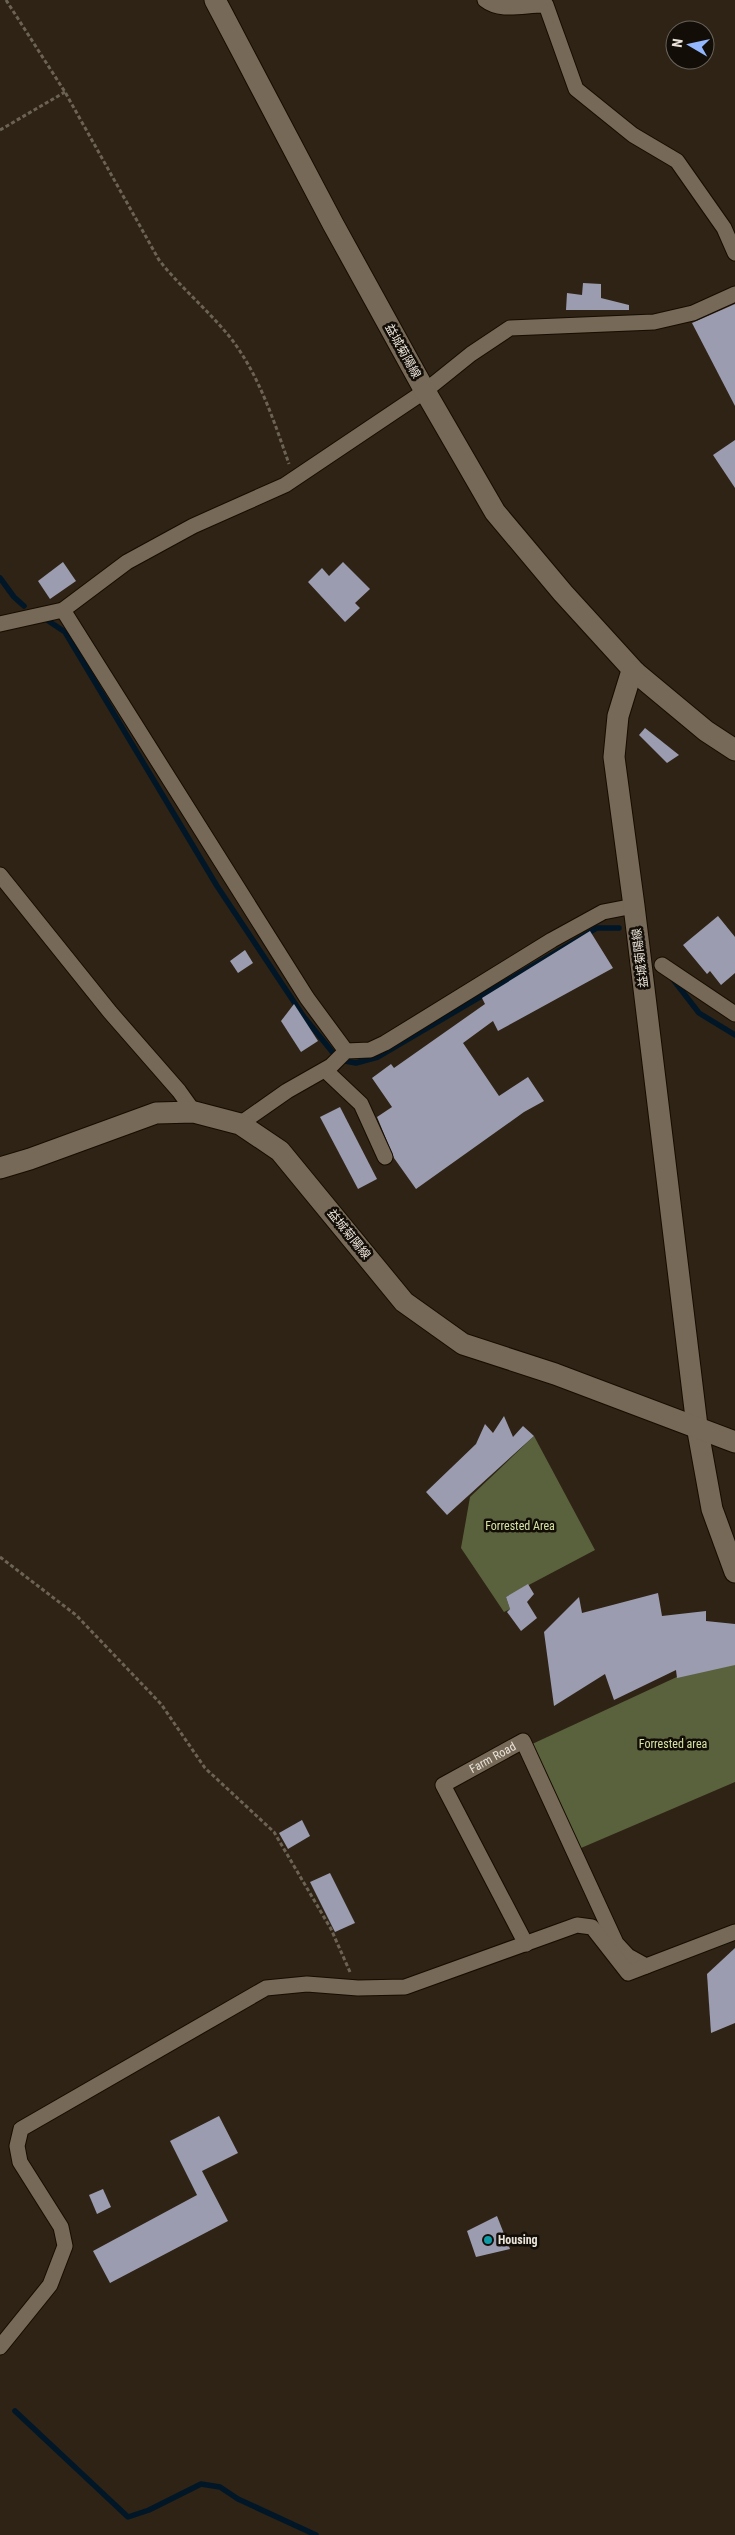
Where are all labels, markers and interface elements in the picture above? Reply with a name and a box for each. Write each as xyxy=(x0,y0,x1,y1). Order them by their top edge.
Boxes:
north arrow xyxy=(665,20,715,70)
text: N xyxy=(669,37,686,48)
street label: 益城菊陽線 xyxy=(382,321,424,381)
street label: 益城菊陽線 xyxy=(629,927,651,989)
street label: 益城菊陽線 xyxy=(325,1206,373,1262)
park label: Forrested Area xyxy=(485,1519,555,1533)
park label: Forrested area xyxy=(639,1737,708,1751)
street label: Farm Road xyxy=(467,1739,518,1776)
place label: Housing xyxy=(498,2233,538,2247)
marker: Housing xyxy=(482,2234,494,2246)

